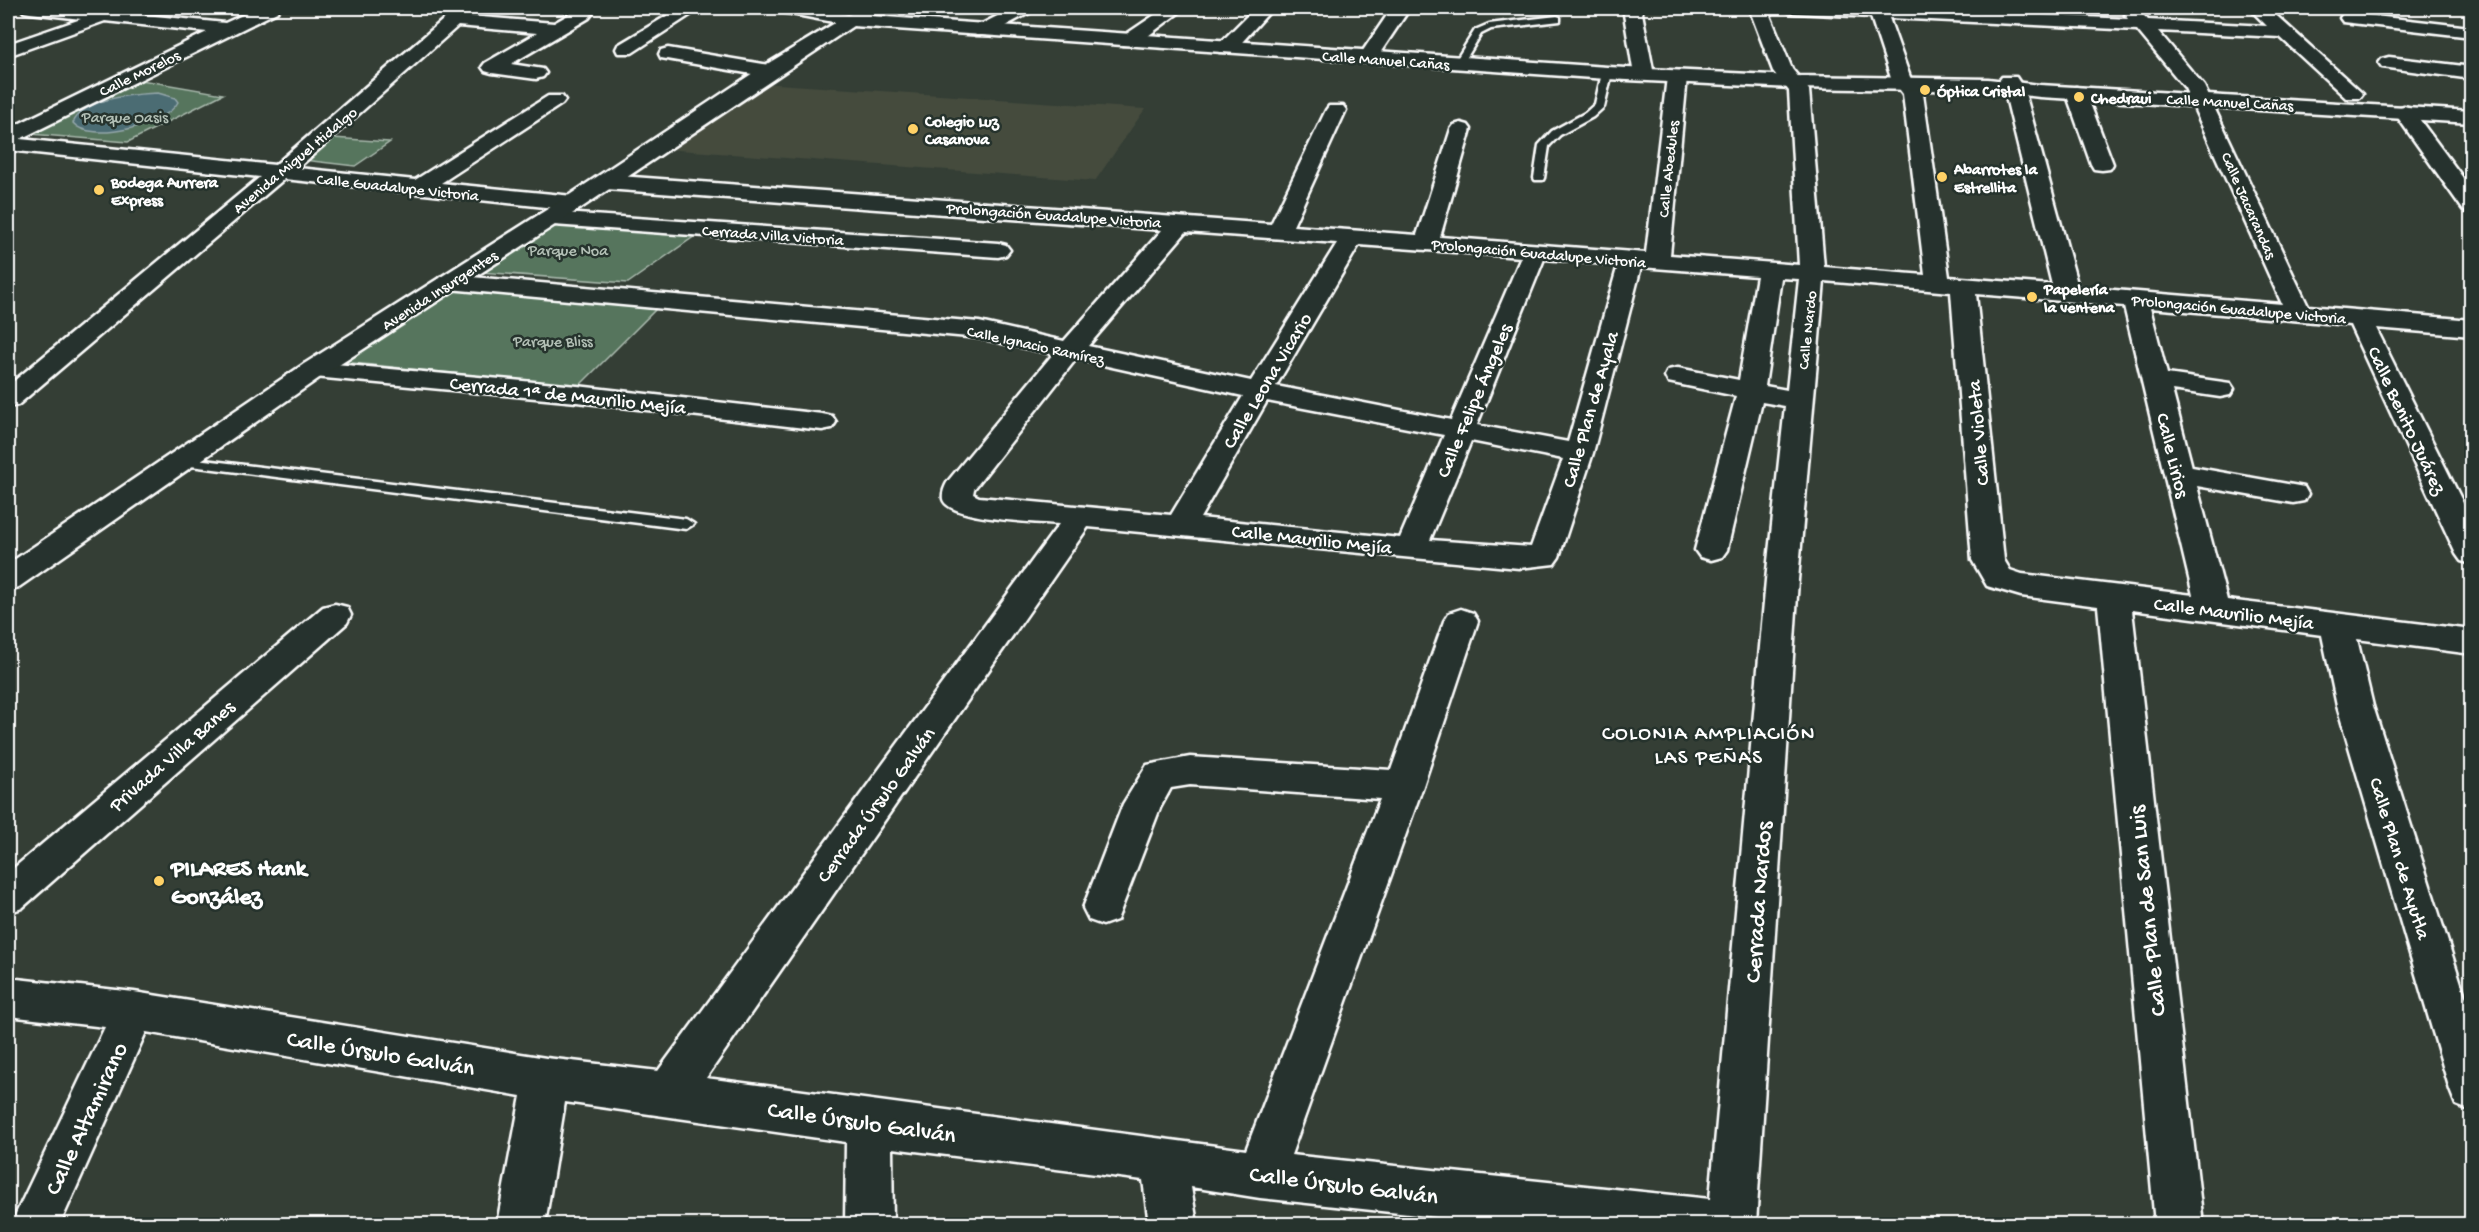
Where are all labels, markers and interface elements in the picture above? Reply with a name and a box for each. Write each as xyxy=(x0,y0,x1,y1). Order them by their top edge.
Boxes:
street label: Calle Morelos xyxy=(97,47,185,103)
street label: Calle Manuel Cañas xyxy=(1322,49,1451,76)
marker: Óptica Cristal xyxy=(1918,83,1932,97)
place label: Óptica Cristal xyxy=(1937,84,2026,103)
marker: Chedraui xyxy=(2072,90,2086,104)
place label: Chedraui xyxy=(2090,91,2152,110)
street label: Calle Manuel Cañas xyxy=(2166,92,2295,117)
street label: Avenida Miguel Hidalgo xyxy=(230,104,362,219)
park label: Parque Oasis xyxy=(81,110,169,129)
place label: Colegio Luz Casanova xyxy=(924,114,1000,151)
street label: Calle Abedules xyxy=(1656,119,1685,219)
marker: Colegio Luz Casanova xyxy=(906,122,920,136)
street label: Calle Jacarandas xyxy=(2215,150,2279,264)
place label: Abarrotes la Estrellita xyxy=(1953,162,2038,199)
marker: Abarrotes la Estrellita xyxy=(1935,170,1949,184)
street label: Calle Guadalupe Victoria xyxy=(316,172,481,208)
place label: Bodega Aurrera Express xyxy=(110,175,219,212)
marker: Bodega Aurrera Express xyxy=(92,183,106,197)
street label: Prolongación Guadalupe Victoria xyxy=(945,200,1163,235)
street label: Cerrada Villa Victoria xyxy=(701,223,845,252)
street label: Prolongación Guadalupe Victoria xyxy=(1430,237,1648,274)
park label: Parque Noa xyxy=(527,243,609,262)
street label: Avenida Insurgentes xyxy=(380,247,503,336)
place label: Papelería la ventena xyxy=(2043,282,2116,319)
street label: Calle Nardo xyxy=(1796,290,1823,371)
marker: Papelería la ventena xyxy=(2025,290,2039,304)
street label: Prolongación Guadalupe Victoria xyxy=(2130,293,2348,330)
street label: Calle Leona Vicario xyxy=(1219,310,1319,454)
street label: Calle Felipe Ángeles xyxy=(1432,320,1519,482)
street label: Calle Ignacio Ramírez xyxy=(965,324,1107,371)
street label: Calle Plan de Ayala xyxy=(1559,328,1626,491)
park label: Parque Bliss xyxy=(512,334,594,353)
street label: Calle Benito Juárez xyxy=(2360,344,2450,500)
street label: Cerrada 1ª de Maurilio Mejía xyxy=(449,374,688,421)
street label: Calle Violeta xyxy=(1964,378,1997,486)
street label: Calle Lirios xyxy=(2149,411,2192,501)
street label: Calle Maurilio Mejía xyxy=(1230,522,1394,561)
street label: Calle Maurilio Mejía xyxy=(2152,594,2316,637)
street label: Privada Villa Banes xyxy=(105,697,241,819)
street label: Cerrada Úrsulo Galván xyxy=(813,723,942,888)
district label: COLONIA AMPLIACIÓN LAS PEÑAS xyxy=(1602,723,1816,772)
street label: Calle Plan de Ayutla xyxy=(2362,775,2433,944)
street label: Calle Plan de San Luis xyxy=(2124,803,2175,1017)
street label: Cerrada Nardos xyxy=(1740,819,1781,984)
place label: PILARES Hank González xyxy=(169,856,310,913)
marker: PILARES Hank González xyxy=(152,874,166,888)
street label: Calle Úrsulo Galván xyxy=(284,1026,477,1085)
street label: Calle Altamirano xyxy=(40,1038,136,1201)
street label: Calle Úrsulo Galván xyxy=(765,1097,958,1152)
street label: Calle Úrsulo Galván xyxy=(1248,1162,1440,1214)

